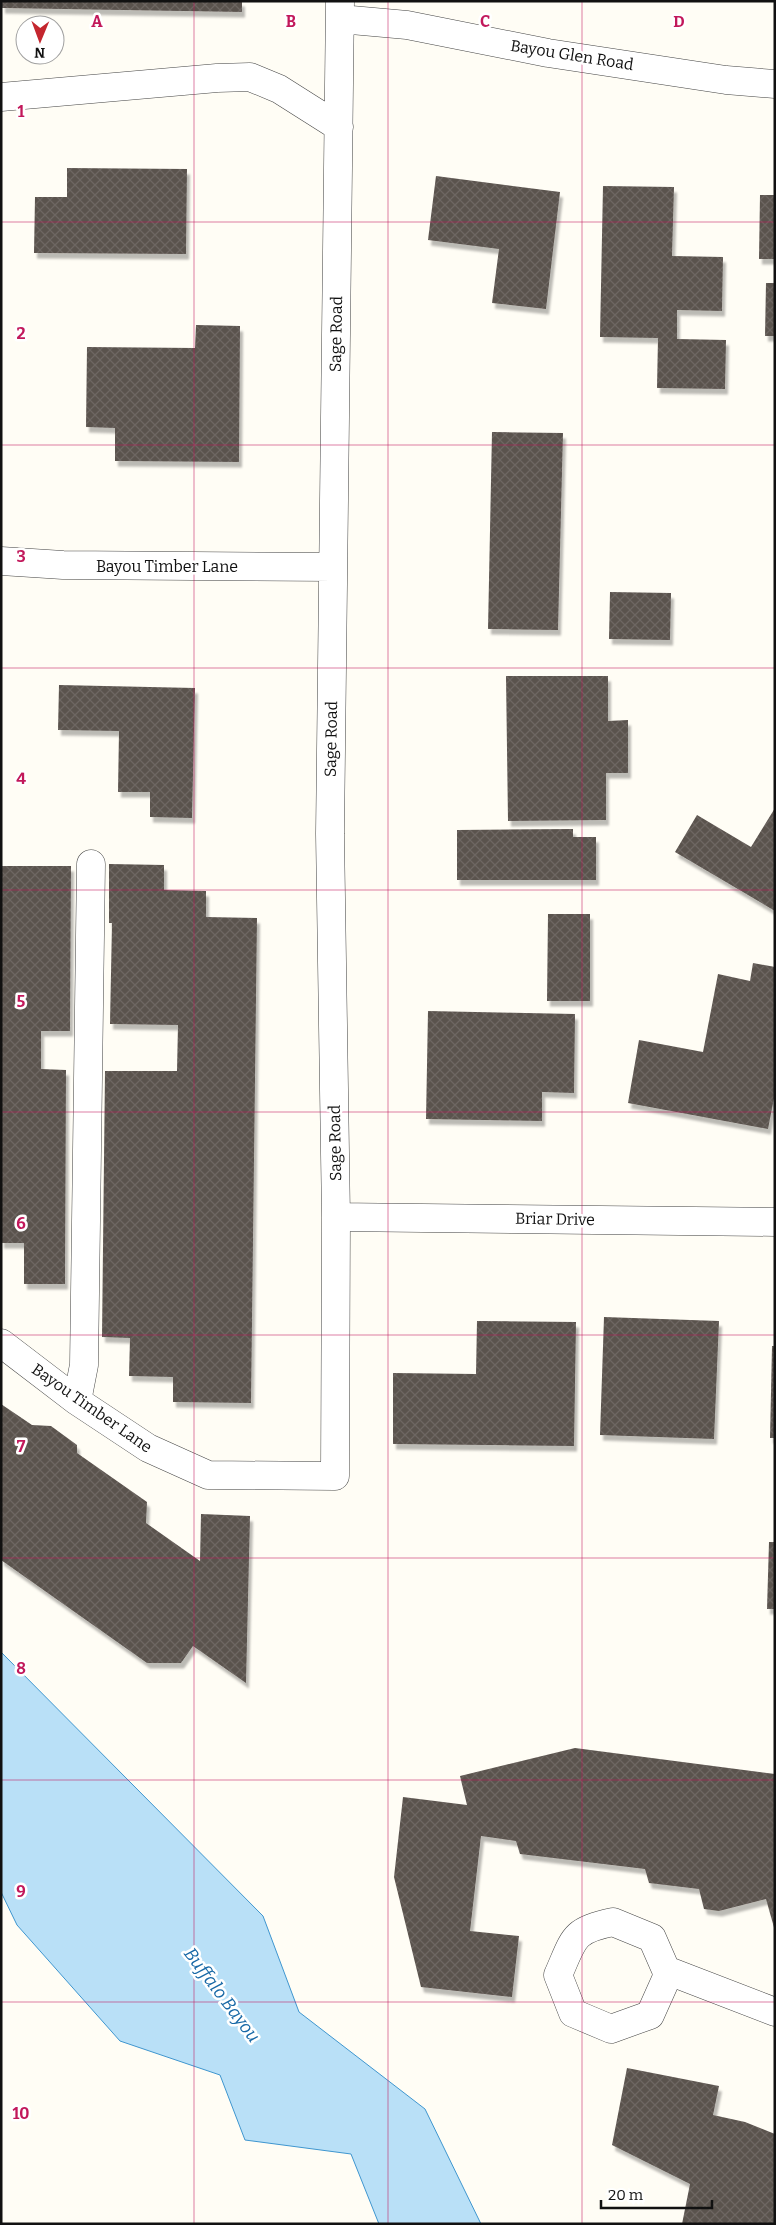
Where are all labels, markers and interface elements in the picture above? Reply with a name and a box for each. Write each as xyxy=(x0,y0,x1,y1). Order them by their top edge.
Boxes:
text: A xyxy=(91,12,103,31)
text: B xyxy=(286,12,296,31)
text: C xyxy=(480,12,490,31)
text: D xyxy=(673,12,685,31)
north arrow xyxy=(15,15,65,65)
street label: Bayou Glen Road xyxy=(509,36,636,74)
text: N xyxy=(34,44,45,61)
text: 1 xyxy=(18,102,25,121)
street label: Sage Road xyxy=(326,295,346,372)
text: 2 xyxy=(16,324,26,343)
text: 3 xyxy=(16,547,26,566)
street label: Bayou Timber Lane xyxy=(96,557,238,576)
street label: Sage Road xyxy=(321,700,341,777)
text: 4 xyxy=(16,769,26,788)
text: 5 xyxy=(17,992,26,1011)
street label: Sage Road xyxy=(325,1104,345,1181)
street label: Briar Drive xyxy=(515,1209,595,1229)
text: 6 xyxy=(16,1214,26,1233)
street label: Bayou Timber Lane xyxy=(28,1359,156,1457)
text: 7 xyxy=(17,1437,26,1456)
text: 8 xyxy=(16,1659,26,1678)
text: 9 xyxy=(16,1882,26,1901)
water label: Buffalo Bayou xyxy=(179,1943,265,2047)
text: 10 xyxy=(12,2104,30,2123)
scale bar xyxy=(601,2178,712,2210)
text: 20 m xyxy=(608,2186,644,2204)

